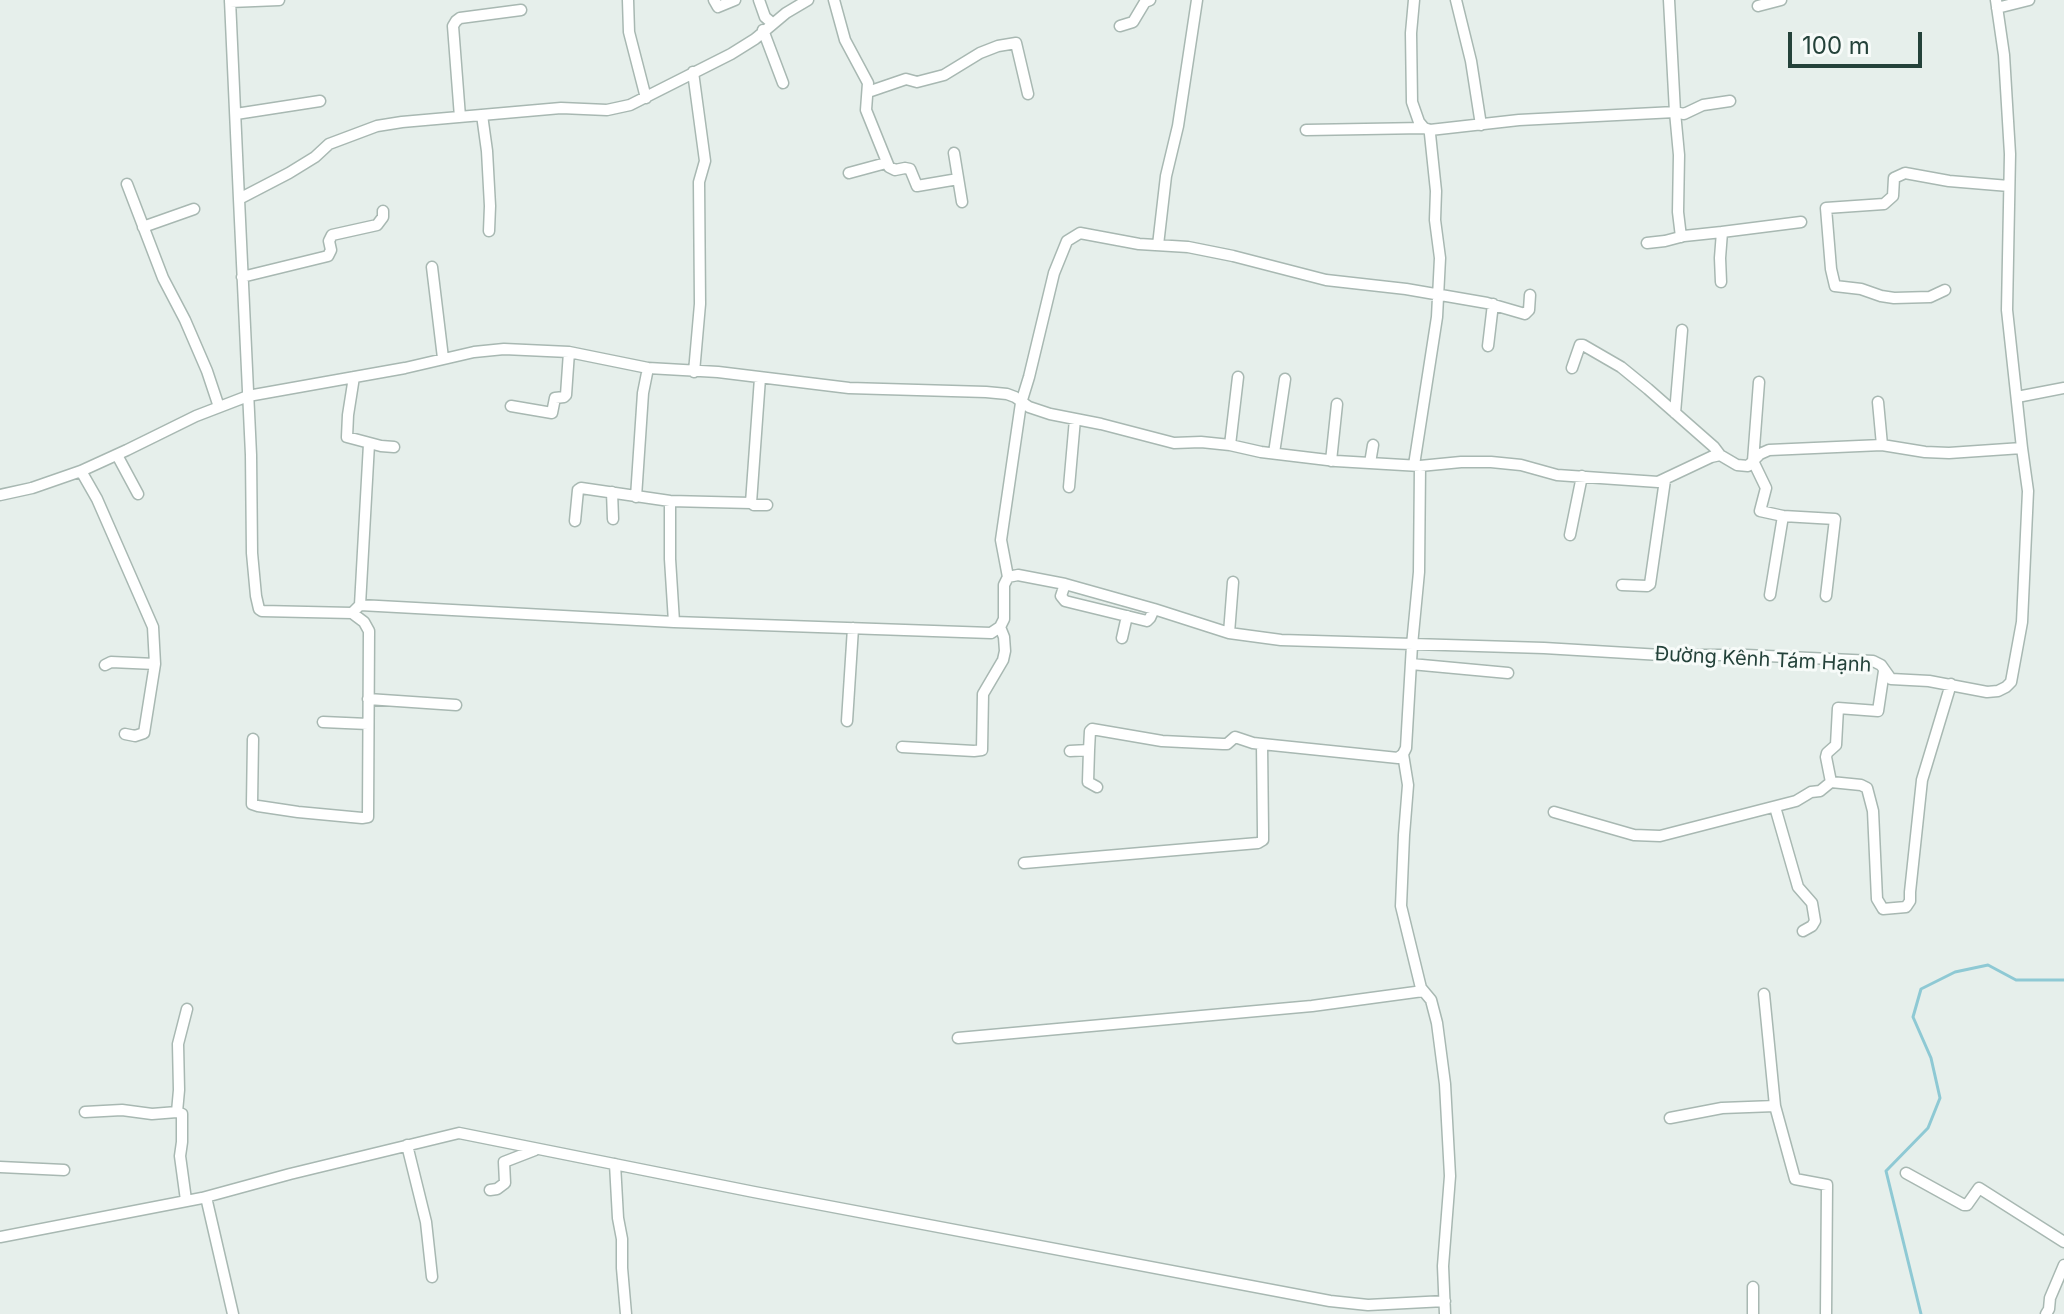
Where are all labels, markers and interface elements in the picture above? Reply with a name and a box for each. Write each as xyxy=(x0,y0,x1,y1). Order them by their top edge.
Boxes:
scale bar xyxy=(1792,16,1926,66)
text: 100 m xyxy=(1802,31,1870,60)
street label: Đường Kênh Tám Hạnh xyxy=(1654,642,1872,678)

